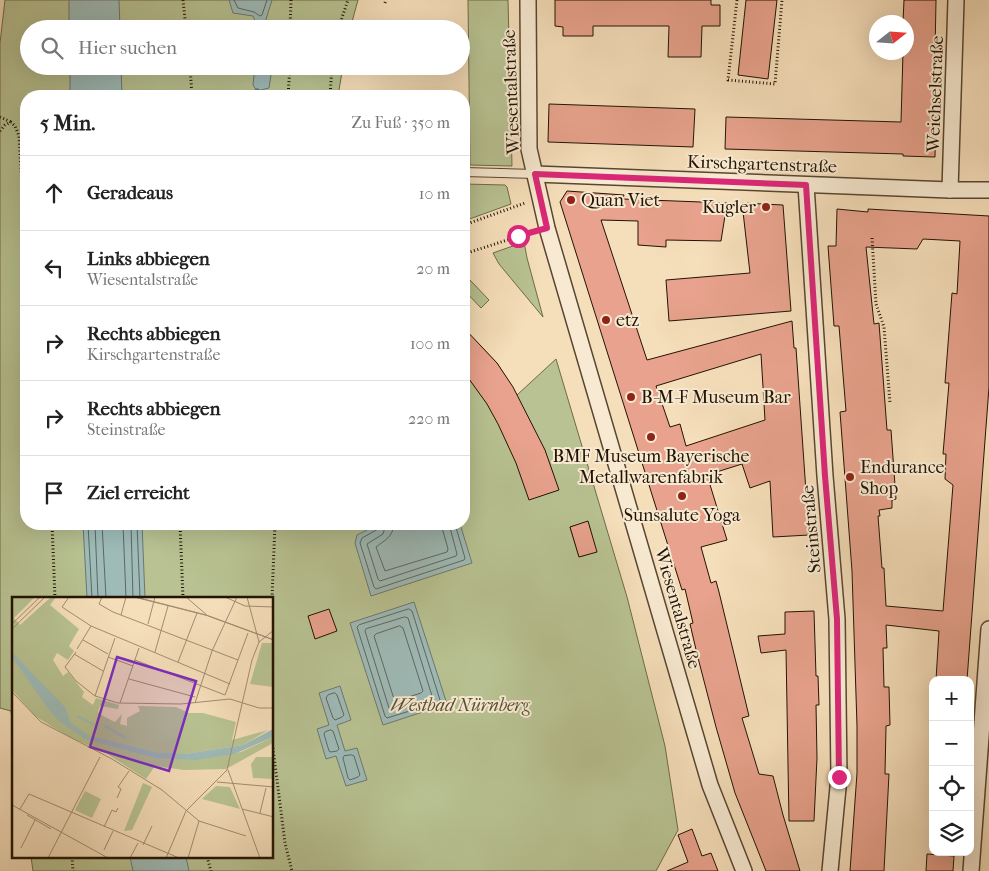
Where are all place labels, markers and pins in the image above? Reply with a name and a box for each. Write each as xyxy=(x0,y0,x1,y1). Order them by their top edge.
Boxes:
place label: Quan Viet xyxy=(581,190,660,211)
marker: Quan Viet xyxy=(565,194,577,206)
place label: Kugler xyxy=(702,197,756,218)
marker: Kugler xyxy=(760,201,772,213)
place label: etz xyxy=(616,310,639,331)
marker: etz xyxy=(600,314,612,326)
place label: B-M-F Museum Bar xyxy=(641,387,791,408)
marker: B-M-F Museum Bar xyxy=(625,391,637,403)
marker: BMF Museum Bayerische Metallwarenfabrik xyxy=(645,431,657,443)
place label: BMF Museum Bayerische Metallwarenfabrik xyxy=(553,446,750,488)
place label: Endurance Shop xyxy=(860,457,945,499)
marker: Endurance Shop xyxy=(844,471,856,483)
marker: Sunsalute Yoga xyxy=(676,490,688,502)
place label: Sunsalute Yoga xyxy=(624,505,741,526)

